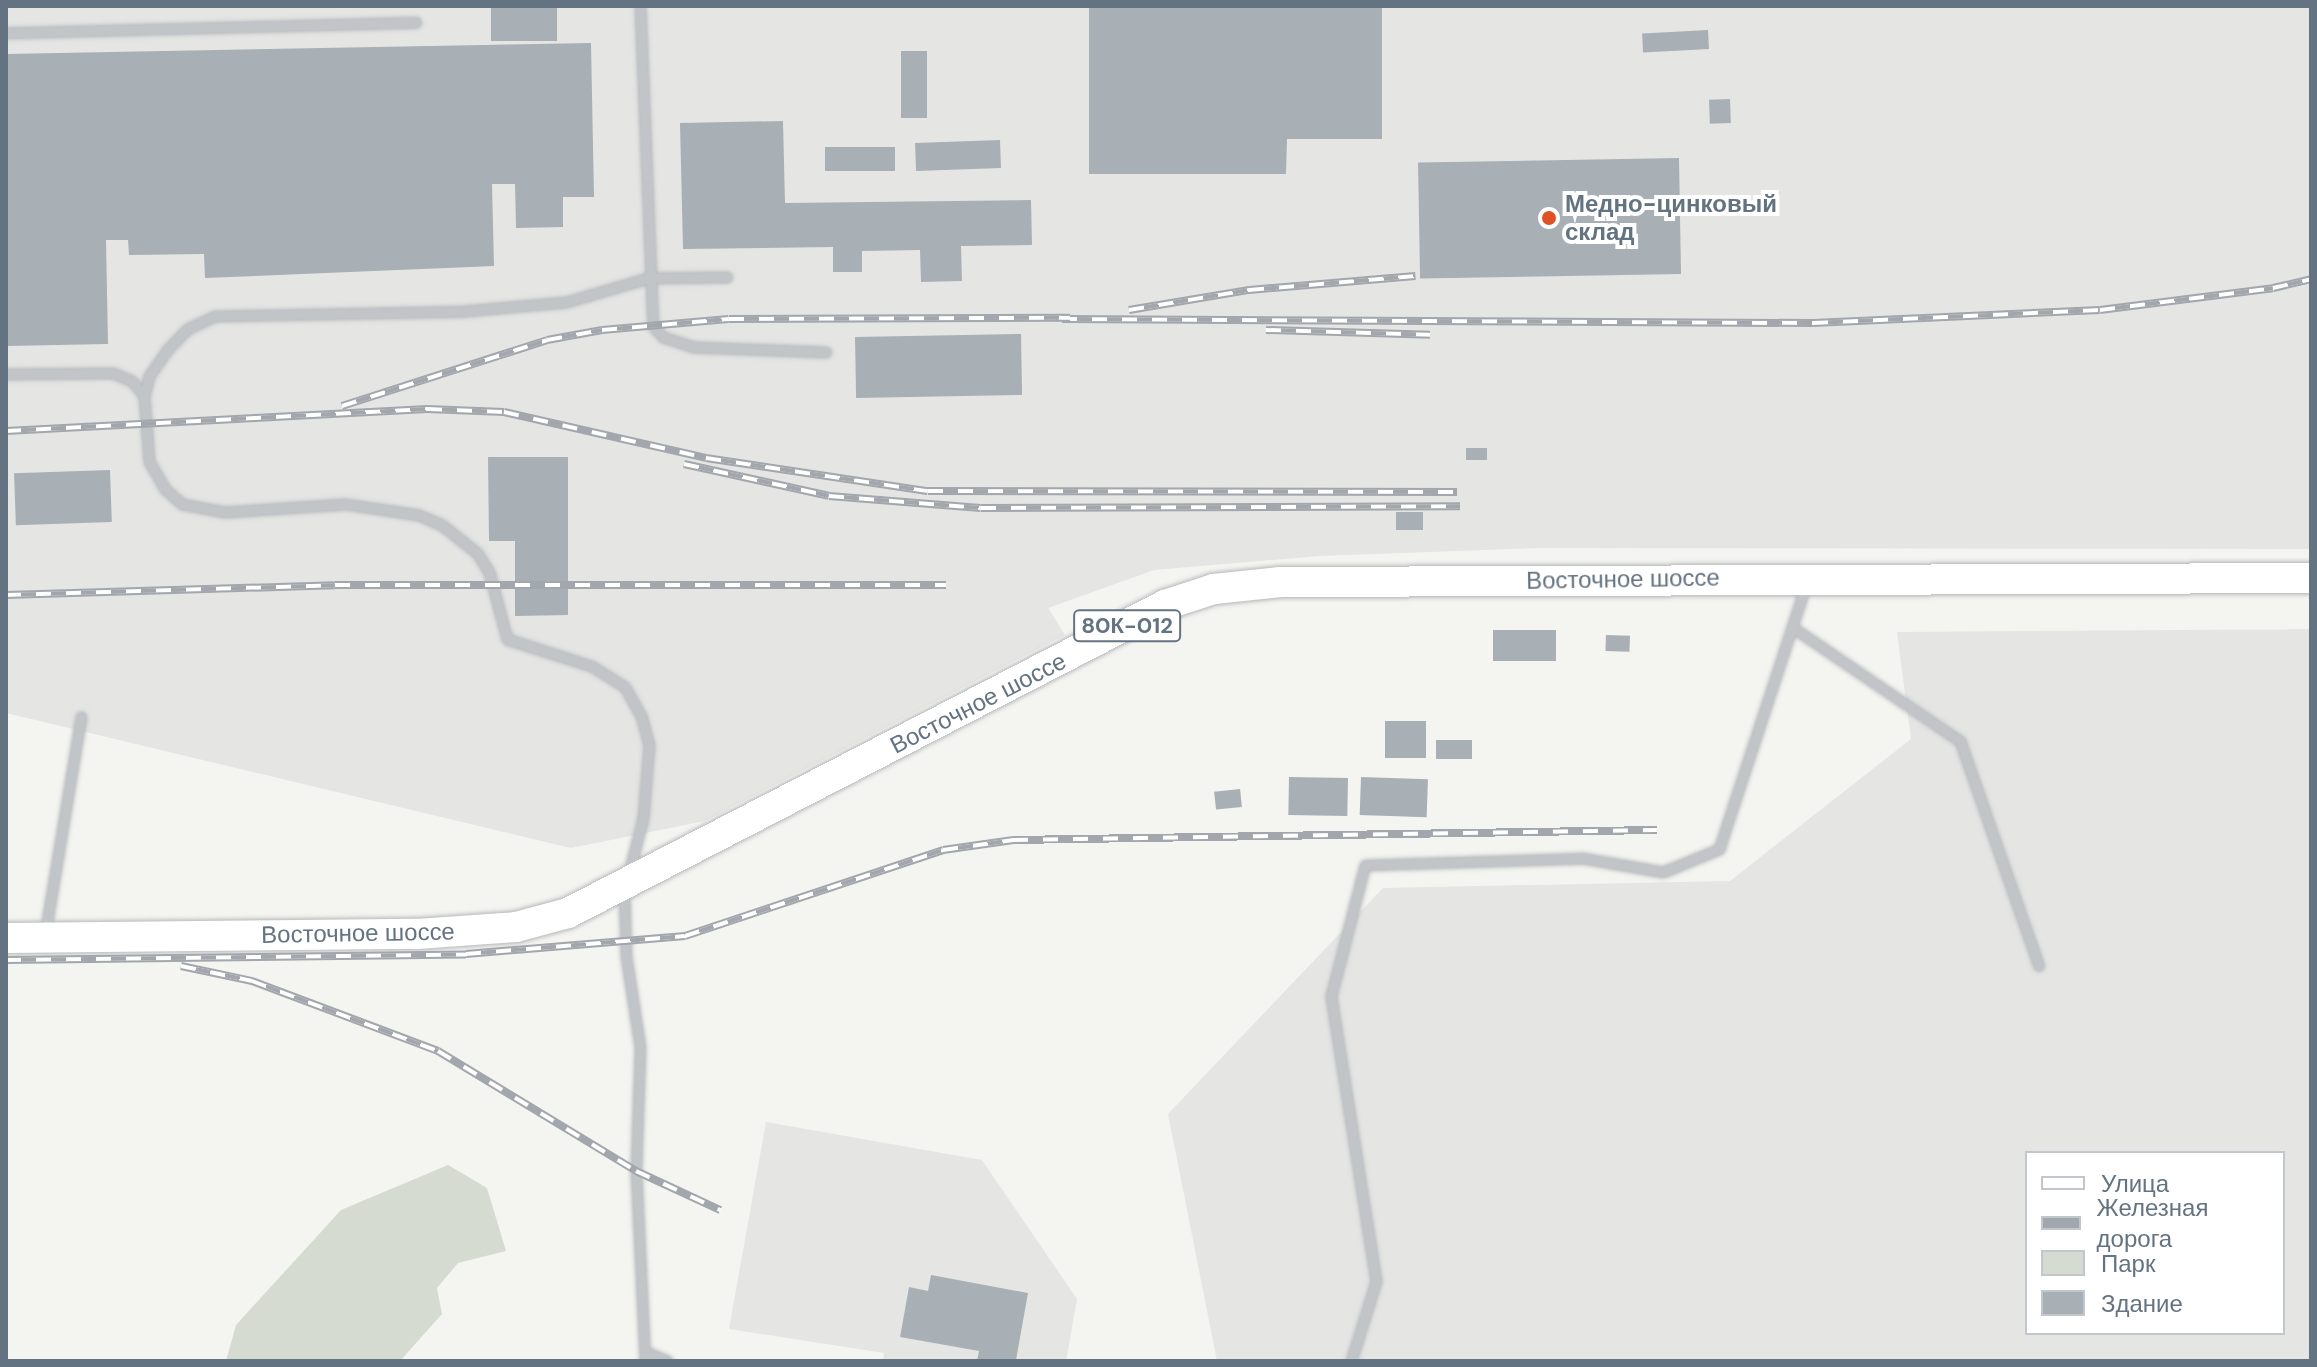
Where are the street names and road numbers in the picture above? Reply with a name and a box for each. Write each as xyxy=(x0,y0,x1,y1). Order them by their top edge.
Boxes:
street label: Восточное шоссе xyxy=(1526,563,1720,595)
road number: 80К-012 xyxy=(1073,608,1181,644)
street label: Восточное шоссе xyxy=(885,646,1071,760)
street label: Восточное шоссе xyxy=(261,917,455,949)

